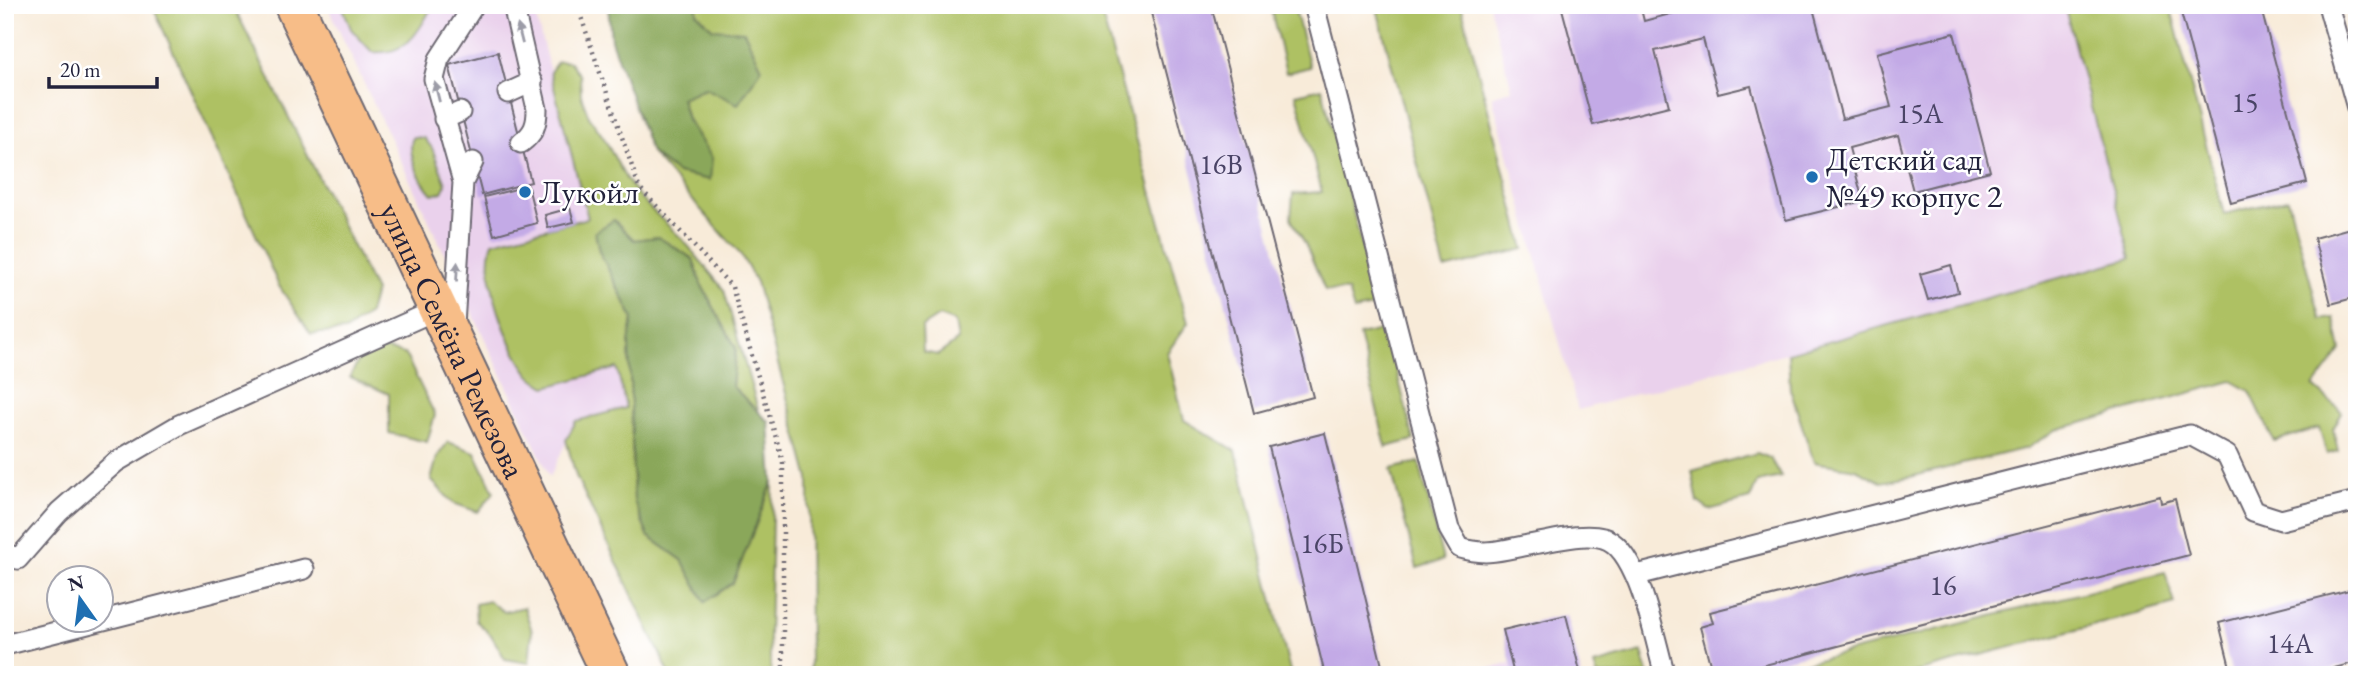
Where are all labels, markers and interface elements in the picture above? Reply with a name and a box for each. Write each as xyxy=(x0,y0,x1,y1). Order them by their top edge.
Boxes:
one-way arrow xyxy=(514,23,525,45)
scale bar xyxy=(49,46,158,90)
text: 20 m xyxy=(60,56,101,83)
one-way arrow xyxy=(431,81,442,103)
house number: 15 xyxy=(2232,84,2258,120)
house number: 15А xyxy=(1897,95,1944,131)
place label: Детский сад №49 корпус 2 xyxy=(1826,138,2003,217)
house number: 16В xyxy=(1199,146,1243,182)
marker: Детский сад №49 корпус 2 xyxy=(1804,169,1820,185)
place label: Лукойл xyxy=(539,171,639,213)
marker: Лукойл xyxy=(517,184,533,200)
street label: улица Семёна Ремезова xyxy=(369,196,536,485)
one-way arrow xyxy=(452,261,463,283)
house number: 16Б xyxy=(1300,525,1344,561)
north arrow xyxy=(46,564,116,634)
house number: 16 xyxy=(1930,567,1956,603)
text: N xyxy=(66,569,87,597)
house number: 14А xyxy=(2267,625,2314,661)

